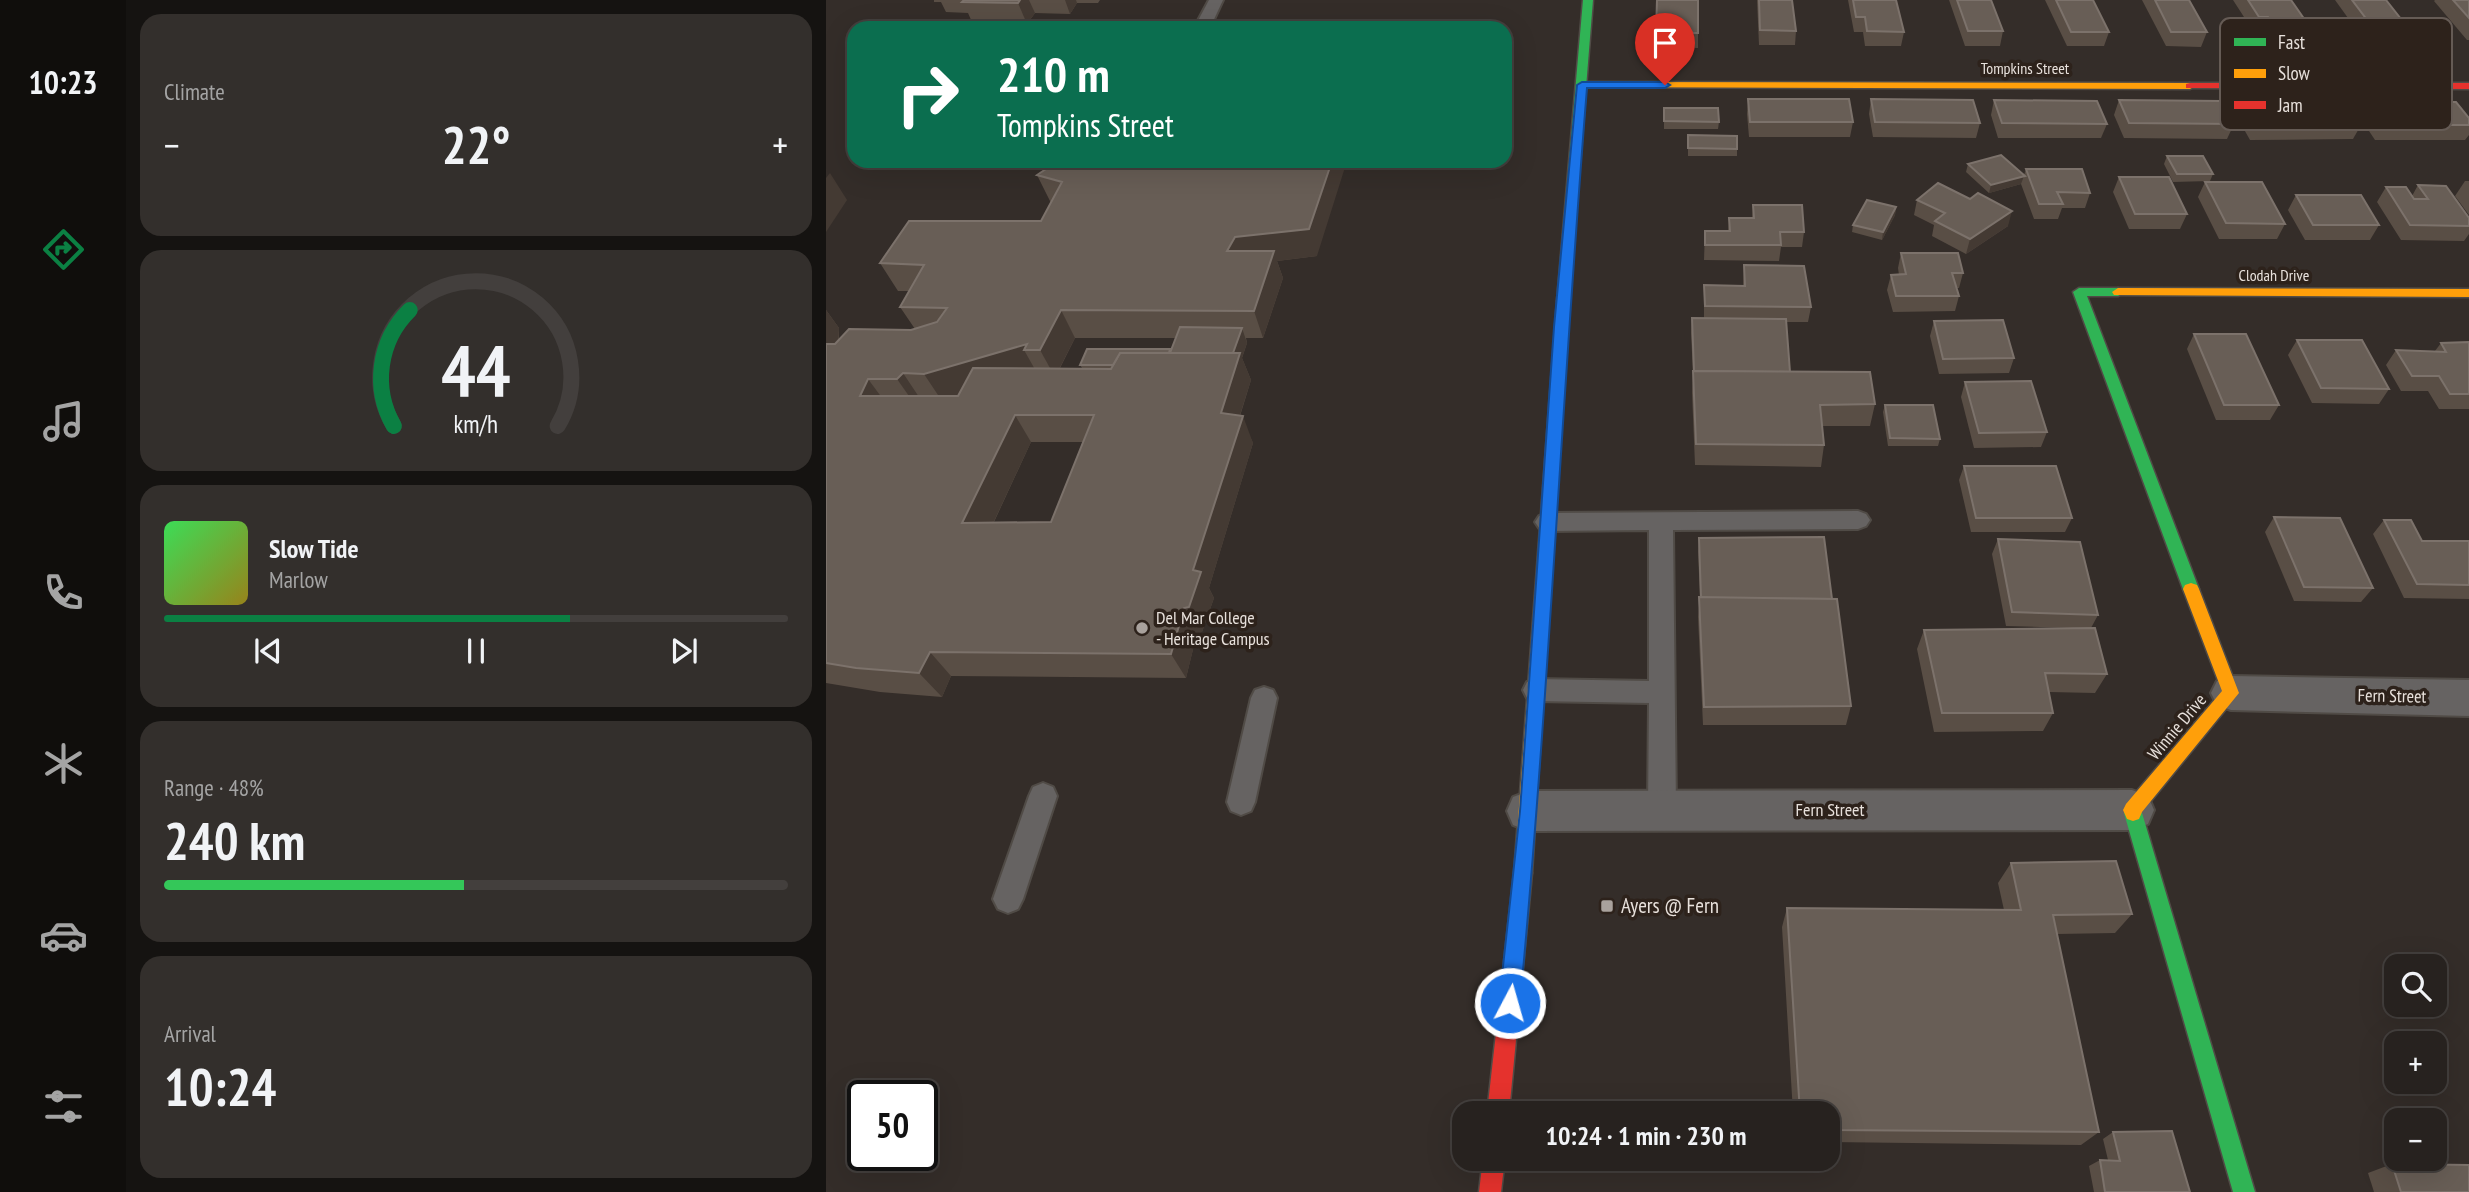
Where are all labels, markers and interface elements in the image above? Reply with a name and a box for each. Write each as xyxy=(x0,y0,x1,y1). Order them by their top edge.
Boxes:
pin xyxy=(1635,13,1695,85)
legend xyxy=(2220,18,2452,130)
icon: arrive xyxy=(1646,24,1684,62)
text: Fast xyxy=(2278,30,2306,54)
text: 210 m xyxy=(997,42,1110,106)
icon: right xyxy=(882,49,973,140)
street label: Tompkins Street xyxy=(1981,58,2070,78)
text: 10:23 xyxy=(28,61,98,103)
text: Slow xyxy=(2278,61,2311,85)
text: Climate xyxy=(164,77,225,106)
text: Jam xyxy=(2277,93,2303,117)
text: Tompkins Street xyxy=(997,104,1174,146)
text: 22° xyxy=(442,111,510,178)
text: − xyxy=(164,120,180,169)
text: + xyxy=(772,120,788,169)
icon: directions xyxy=(39,225,88,274)
street label: Clodah Drive xyxy=(2239,265,2309,285)
text: 44 xyxy=(441,323,511,417)
icon: music xyxy=(39,397,88,446)
text: km/h xyxy=(454,408,498,440)
text: Slow Tide xyxy=(269,532,359,565)
text: Marlow xyxy=(269,565,328,594)
icon: phone xyxy=(39,568,88,617)
place label: Del Mar College - Heritage Campus xyxy=(1156,606,1270,650)
marker: Del Mar College - Heritage Campus xyxy=(1134,620,1150,636)
icon: previous xyxy=(249,632,287,670)
icon: pause xyxy=(457,632,495,670)
icon: next xyxy=(665,632,703,670)
street label: Fern Street xyxy=(2357,683,2427,708)
street label: Winnie Drive xyxy=(2142,689,2211,765)
icon: climate xyxy=(39,739,88,788)
text: Range · 48% xyxy=(164,773,264,802)
street label: Fern Street xyxy=(1796,798,1864,821)
text: 240 km xyxy=(164,807,305,874)
place label: Ayers @ Fern xyxy=(1621,892,1719,919)
marker: Ayers @ Fern xyxy=(1599,898,1615,914)
icon: car xyxy=(39,911,88,960)
map controls xyxy=(2384,954,2447,1171)
button: search xyxy=(2384,954,2447,1017)
position arrow xyxy=(1473,966,1547,1040)
text: Arrival xyxy=(164,1019,216,1048)
button: + xyxy=(2384,1031,2447,1094)
text: 10:24 xyxy=(164,1053,276,1120)
speed limit sign: 50 xyxy=(847,1080,938,1171)
icon: filters xyxy=(39,1082,88,1131)
button: − xyxy=(2384,1108,2447,1171)
text: 10:24 · 1 min · 230 m xyxy=(1546,1119,1746,1152)

